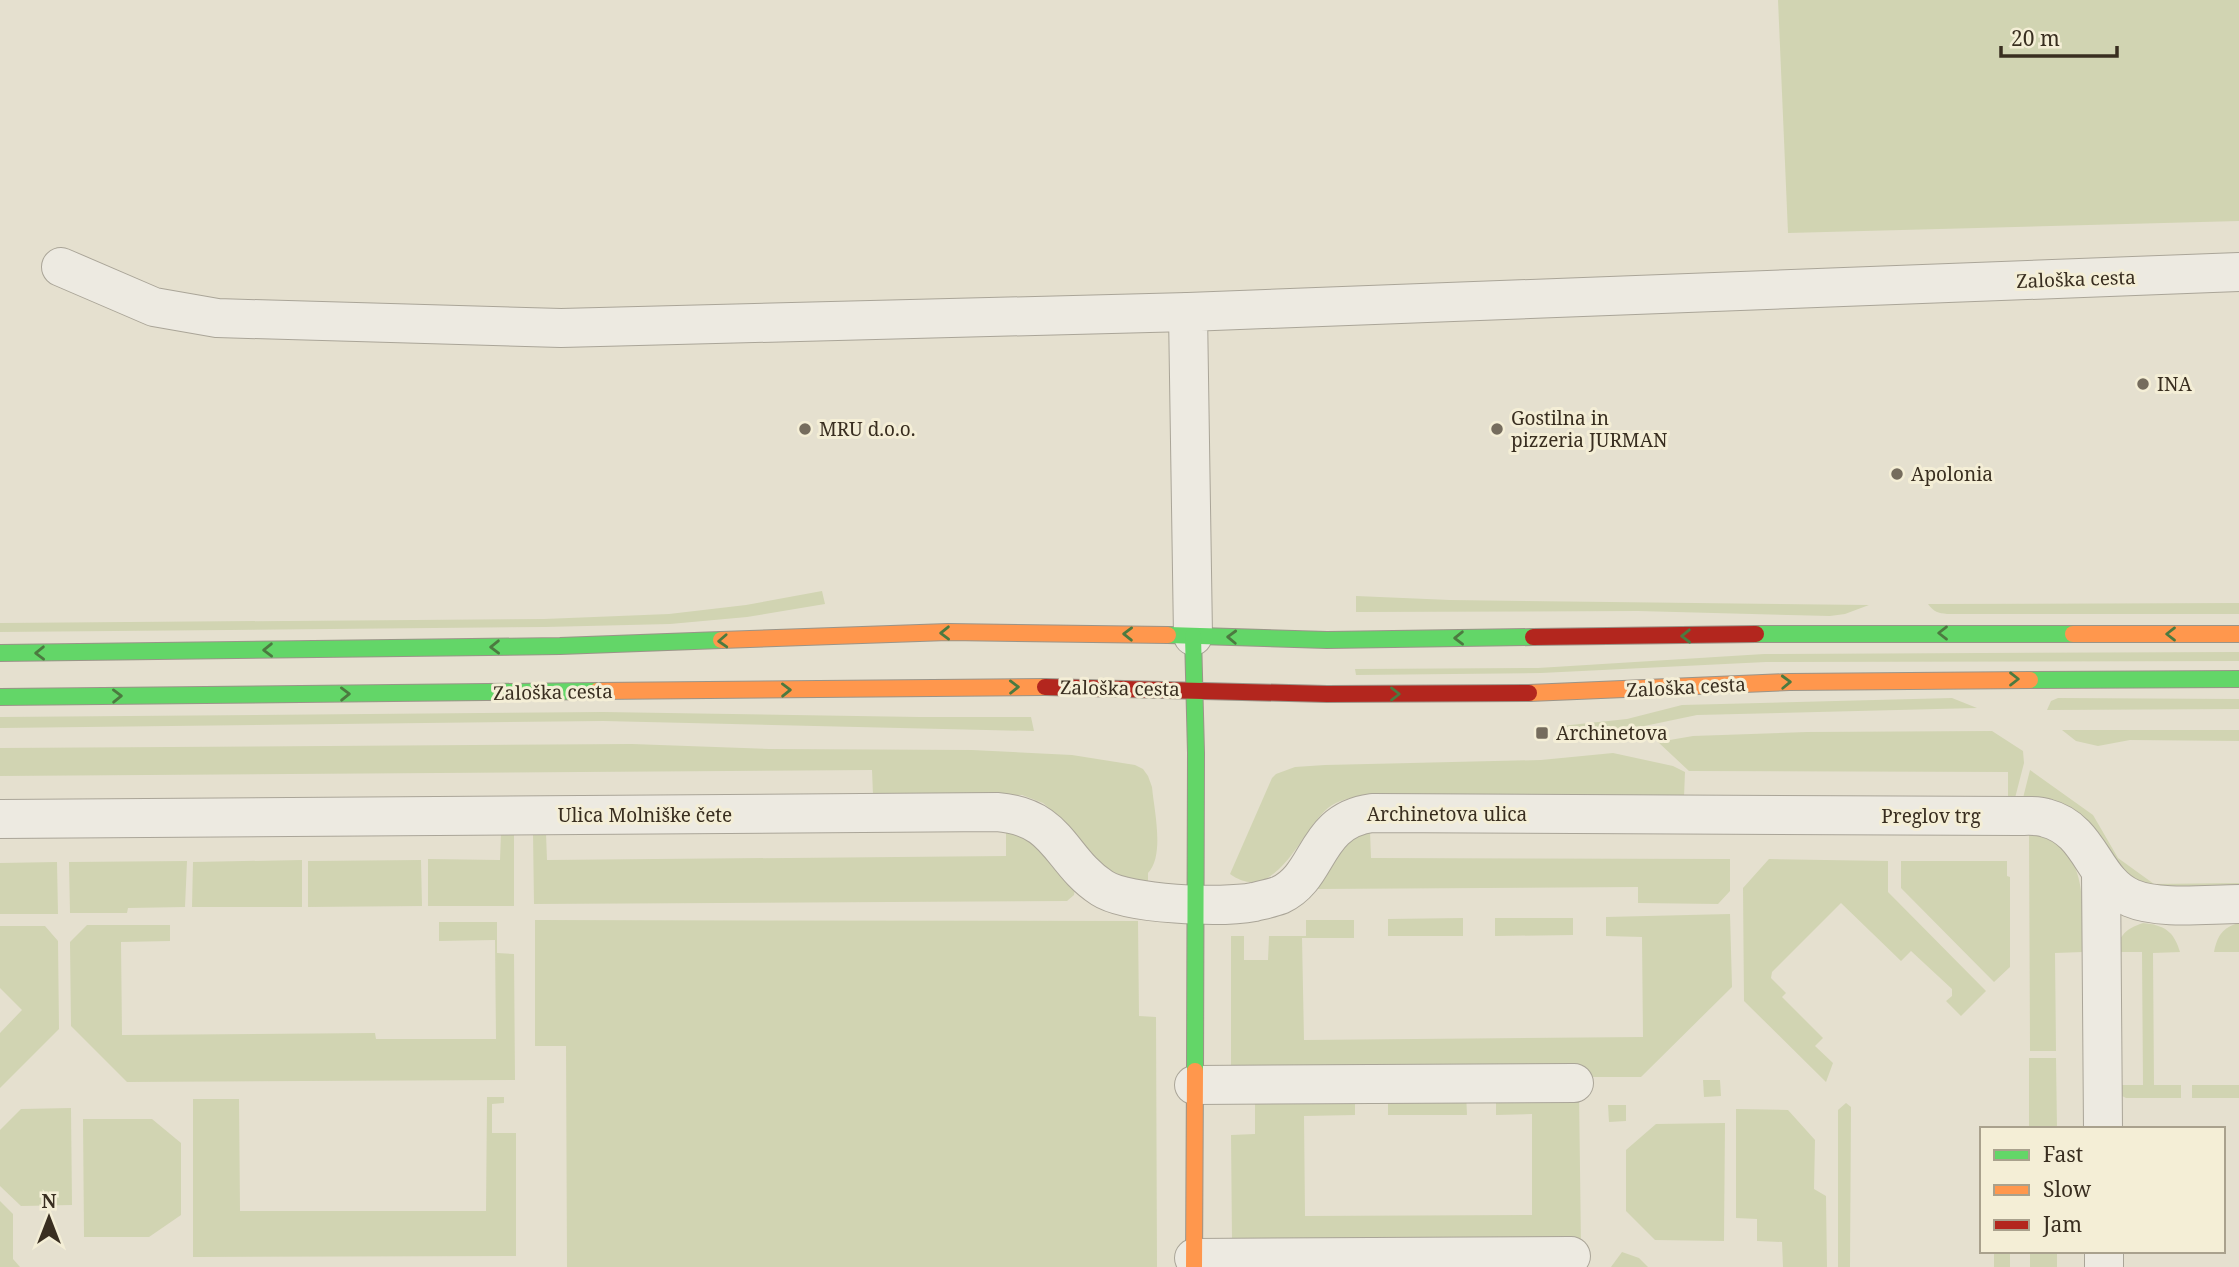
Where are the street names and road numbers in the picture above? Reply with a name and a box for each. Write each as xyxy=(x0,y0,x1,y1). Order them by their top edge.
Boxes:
street label: Zaloška cesta xyxy=(2016,264,2136,294)
street label: Zaloška cesta xyxy=(1626,671,1746,703)
street label: Zaloška cesta xyxy=(1060,674,1180,702)
street label: Zaloška cesta xyxy=(493,678,613,706)
street label: Archinetova ulica xyxy=(1367,801,1527,827)
street label: Ulica Molniške čete xyxy=(558,802,732,828)
street label: Preglov trg xyxy=(1881,803,1981,829)

